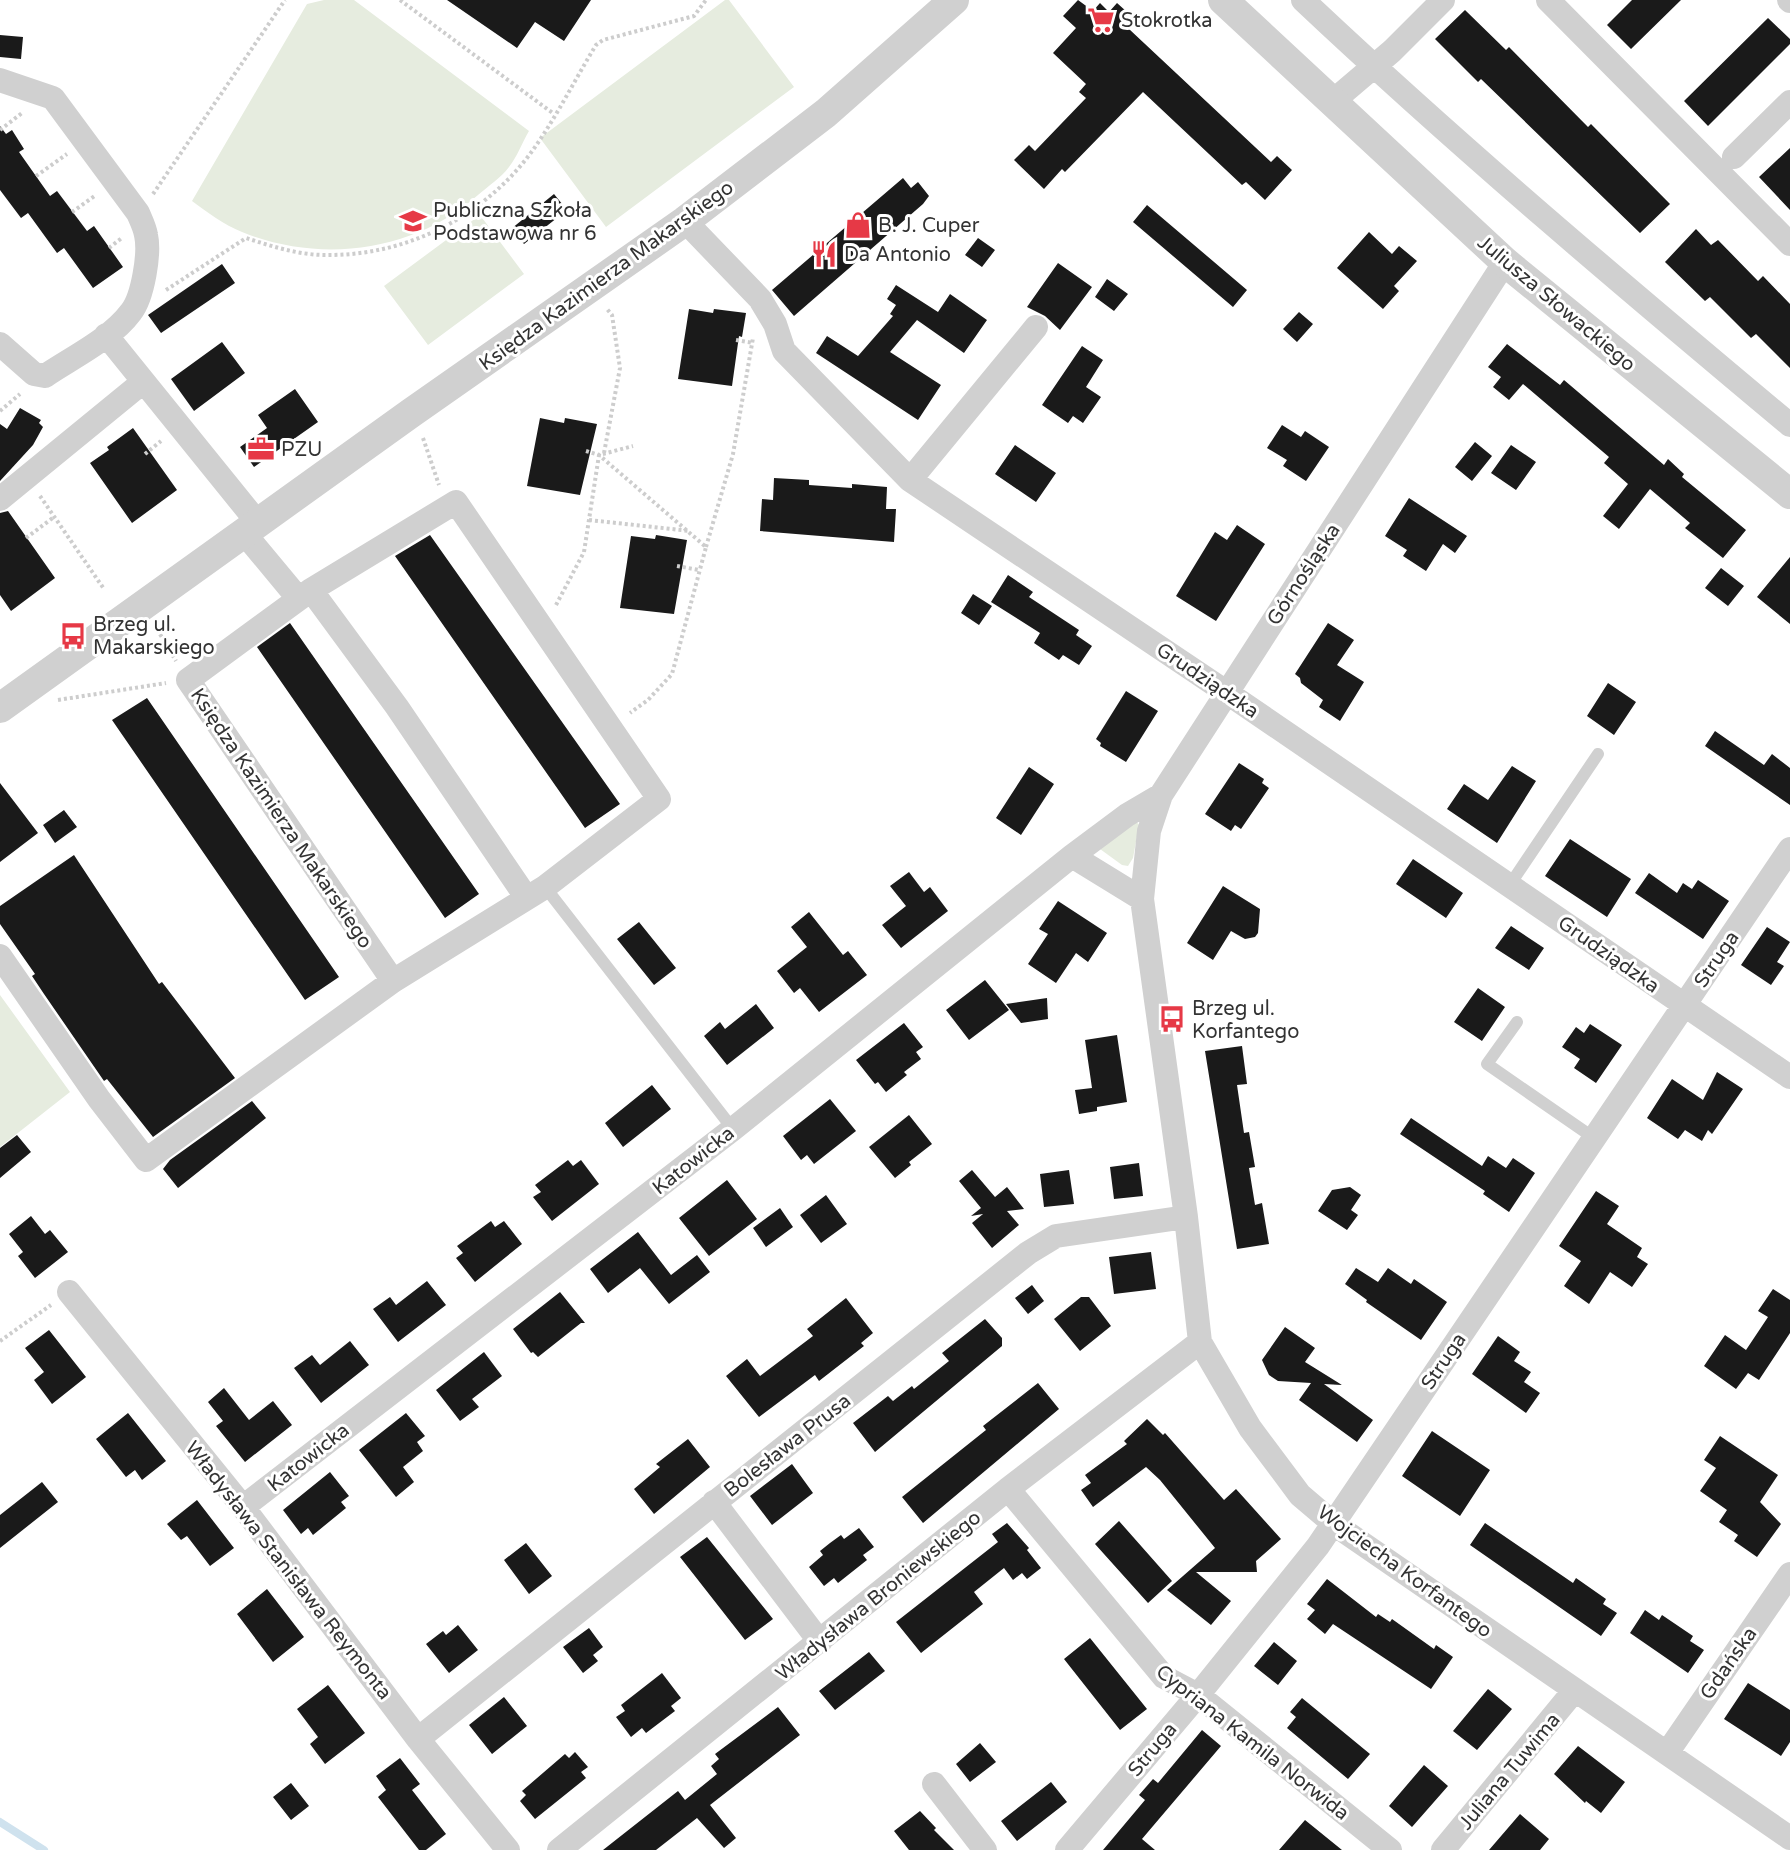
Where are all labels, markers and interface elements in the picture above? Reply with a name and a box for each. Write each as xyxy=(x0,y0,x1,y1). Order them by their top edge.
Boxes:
supermarket icon: Stokrotka xyxy=(1086,5,1116,35)
place label: Stokrotka xyxy=(1121,9,1212,33)
street label: Księdza Kazimierza Makarskiego xyxy=(475,175,738,376)
place label: Publiczna Szkoła Podstawowa nr 6 xyxy=(433,199,597,246)
school or university icon: Publiczna Szkoła Podstawowa nr 6 xyxy=(398,206,428,236)
shop icon: B. J. Cuper xyxy=(843,210,873,240)
place label: B. J. Cuper xyxy=(878,214,980,238)
street label: Juliusza Słowackiego xyxy=(1473,231,1640,377)
restaurant icon: Da Antonio xyxy=(809,239,839,269)
place label: Da Antonio xyxy=(844,243,951,267)
office icon: PZU xyxy=(246,434,276,464)
place label: PZU xyxy=(281,438,322,462)
street label: Górnośląska xyxy=(1262,519,1346,630)
place label: Brzeg ul. Makarskiego xyxy=(93,613,215,660)
bus stop icon: Brzeg ul. Makarskiego xyxy=(58,621,88,651)
street label: Grudziądzka xyxy=(1152,638,1263,724)
street label: Księdza Kazimierza Makarskiego xyxy=(185,684,377,953)
street label: Grudziądzka xyxy=(1553,911,1664,999)
street label: Struga xyxy=(1689,927,1744,992)
place label: Brzeg ul. Korfantego xyxy=(1192,997,1299,1044)
bus stop icon: Brzeg ul. Korfantego xyxy=(1157,1004,1187,1034)
street label: Katowicka xyxy=(648,1121,739,1200)
street label: Struga xyxy=(1416,1329,1471,1394)
street label: Bolesława Prusa xyxy=(719,1389,856,1503)
street label: Katowicka xyxy=(263,1418,354,1497)
street label: Władysława Stanisława Reymonta xyxy=(180,1437,397,1705)
street label: Wojciecha Korfantego xyxy=(1312,1500,1496,1643)
street label: Władysława Broniewskiego xyxy=(771,1506,986,1686)
street label: Gdańska xyxy=(1695,1623,1762,1704)
street label: Cypriana Kamila Norwida xyxy=(1151,1660,1354,1826)
street label: Juliana Tuwima xyxy=(1454,1708,1566,1835)
street label: Struga xyxy=(1123,1718,1182,1782)

